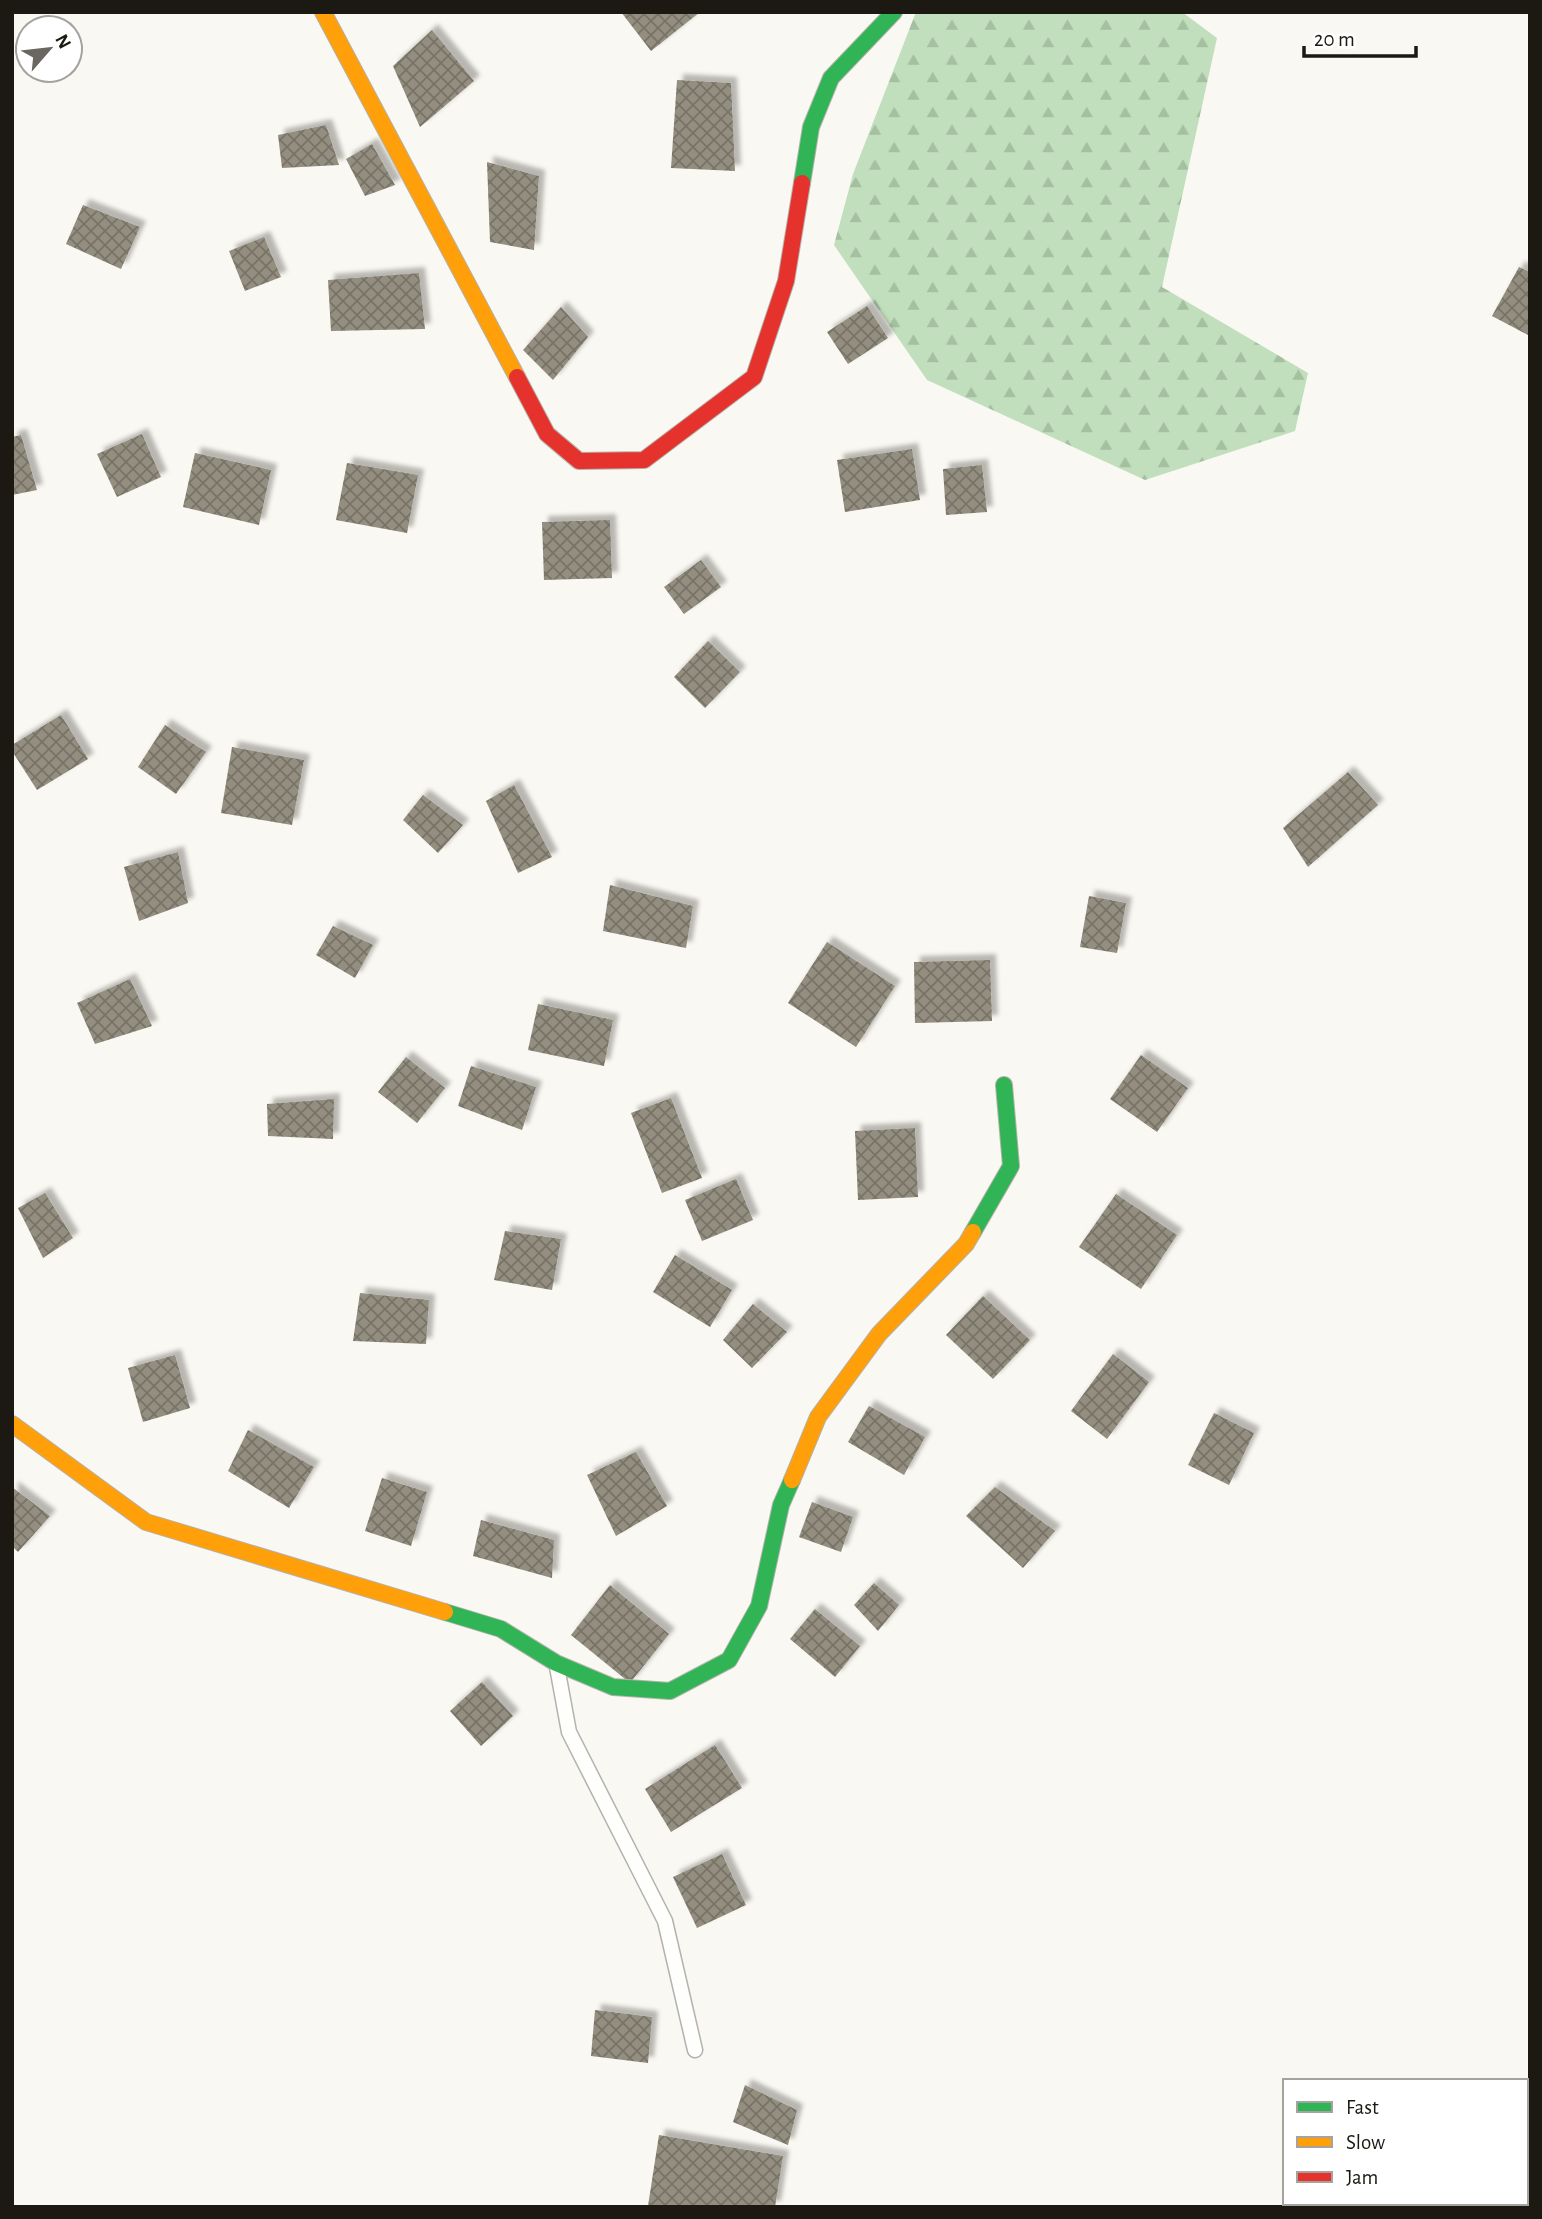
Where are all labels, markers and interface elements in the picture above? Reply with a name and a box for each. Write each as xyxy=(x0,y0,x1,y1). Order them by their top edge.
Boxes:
north arrow xyxy=(14,14,84,84)
scale bar xyxy=(1304,14,1416,58)
text: 20 m xyxy=(1314,29,1355,50)
text: N xyxy=(51,31,74,52)
legend xyxy=(1283,2079,1528,2205)
text: Fast xyxy=(1346,2097,1379,2118)
text: Slow xyxy=(1346,2132,1385,2153)
text: Jam xyxy=(1346,2167,1378,2188)

